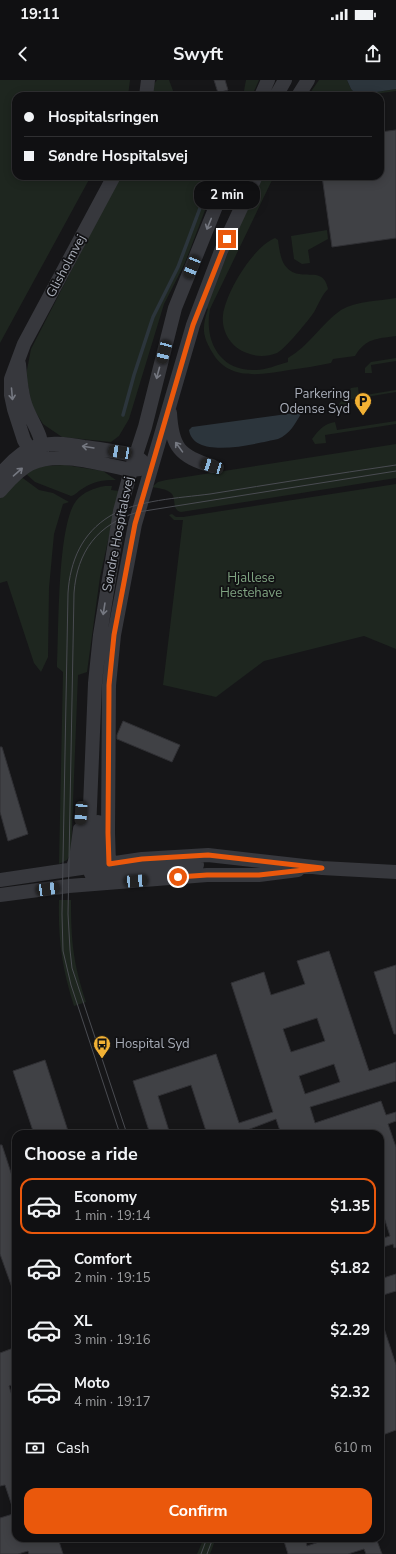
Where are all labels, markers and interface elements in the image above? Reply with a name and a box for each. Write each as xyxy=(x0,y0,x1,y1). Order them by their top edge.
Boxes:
text: 19:11 xyxy=(20,4,60,24)
text: Swyft xyxy=(173,42,223,66)
icon: back xyxy=(12,43,34,65)
icon: share xyxy=(362,43,384,65)
text: Hospitalsringen xyxy=(48,107,159,127)
text: Søndre Hospitalsvej xyxy=(48,146,188,166)
callout: 2 min xyxy=(194,181,260,209)
text: 2 min xyxy=(210,186,244,204)
one-way arrow xyxy=(205,217,212,229)
route end xyxy=(218,230,236,248)
street label: Glisholmvej xyxy=(42,231,90,301)
car xyxy=(182,254,202,280)
car xyxy=(155,339,173,365)
one-way arrow xyxy=(154,367,162,380)
place label: Parkering Odense Syd xyxy=(280,385,350,418)
one-way arrow xyxy=(8,387,15,400)
parking icon: Parkering Odense Syd xyxy=(353,391,373,416)
one-way arrow xyxy=(175,442,183,453)
one-way arrow xyxy=(82,443,95,451)
car xyxy=(107,444,133,460)
car xyxy=(199,457,225,475)
one-way arrow xyxy=(13,468,24,477)
street label: Søndre Hospitalsvej xyxy=(98,475,138,593)
park label: Hjallese Hestehave xyxy=(220,569,282,602)
one-way arrow xyxy=(100,602,108,615)
car xyxy=(74,801,88,825)
route start xyxy=(169,868,187,886)
car xyxy=(124,874,148,888)
car xyxy=(35,881,61,897)
bus stop icon: Hospital Syd xyxy=(92,1034,112,1059)
place label: Hospital Syd xyxy=(115,1035,190,1053)
text: Choose a ride xyxy=(24,1142,138,1166)
text: Economy xyxy=(74,1187,137,1207)
icon: car xyxy=(26,1188,62,1224)
text: $1.35 xyxy=(330,1196,370,1216)
text: 1 min · 19:14 xyxy=(74,1207,150,1225)
text: Comfort xyxy=(74,1249,131,1269)
icon: car xyxy=(26,1250,62,1286)
text: $1.82 xyxy=(330,1258,370,1278)
text: 2 min · 19:15 xyxy=(74,1269,150,1287)
text: XL xyxy=(74,1311,93,1331)
icon: car xyxy=(26,1312,62,1348)
text: $2.29 xyxy=(330,1320,370,1340)
text: 3 min · 19:16 xyxy=(74,1331,150,1349)
text: Moto xyxy=(74,1373,110,1393)
icon: car xyxy=(26,1374,62,1410)
text: $2.32 xyxy=(330,1382,370,1402)
text: 4 min · 19:17 xyxy=(74,1393,150,1411)
icon: cash xyxy=(24,1437,46,1459)
text: Cash xyxy=(56,1438,90,1458)
text: 610 m xyxy=(334,1439,372,1457)
button: Confirm xyxy=(24,1488,372,1534)

